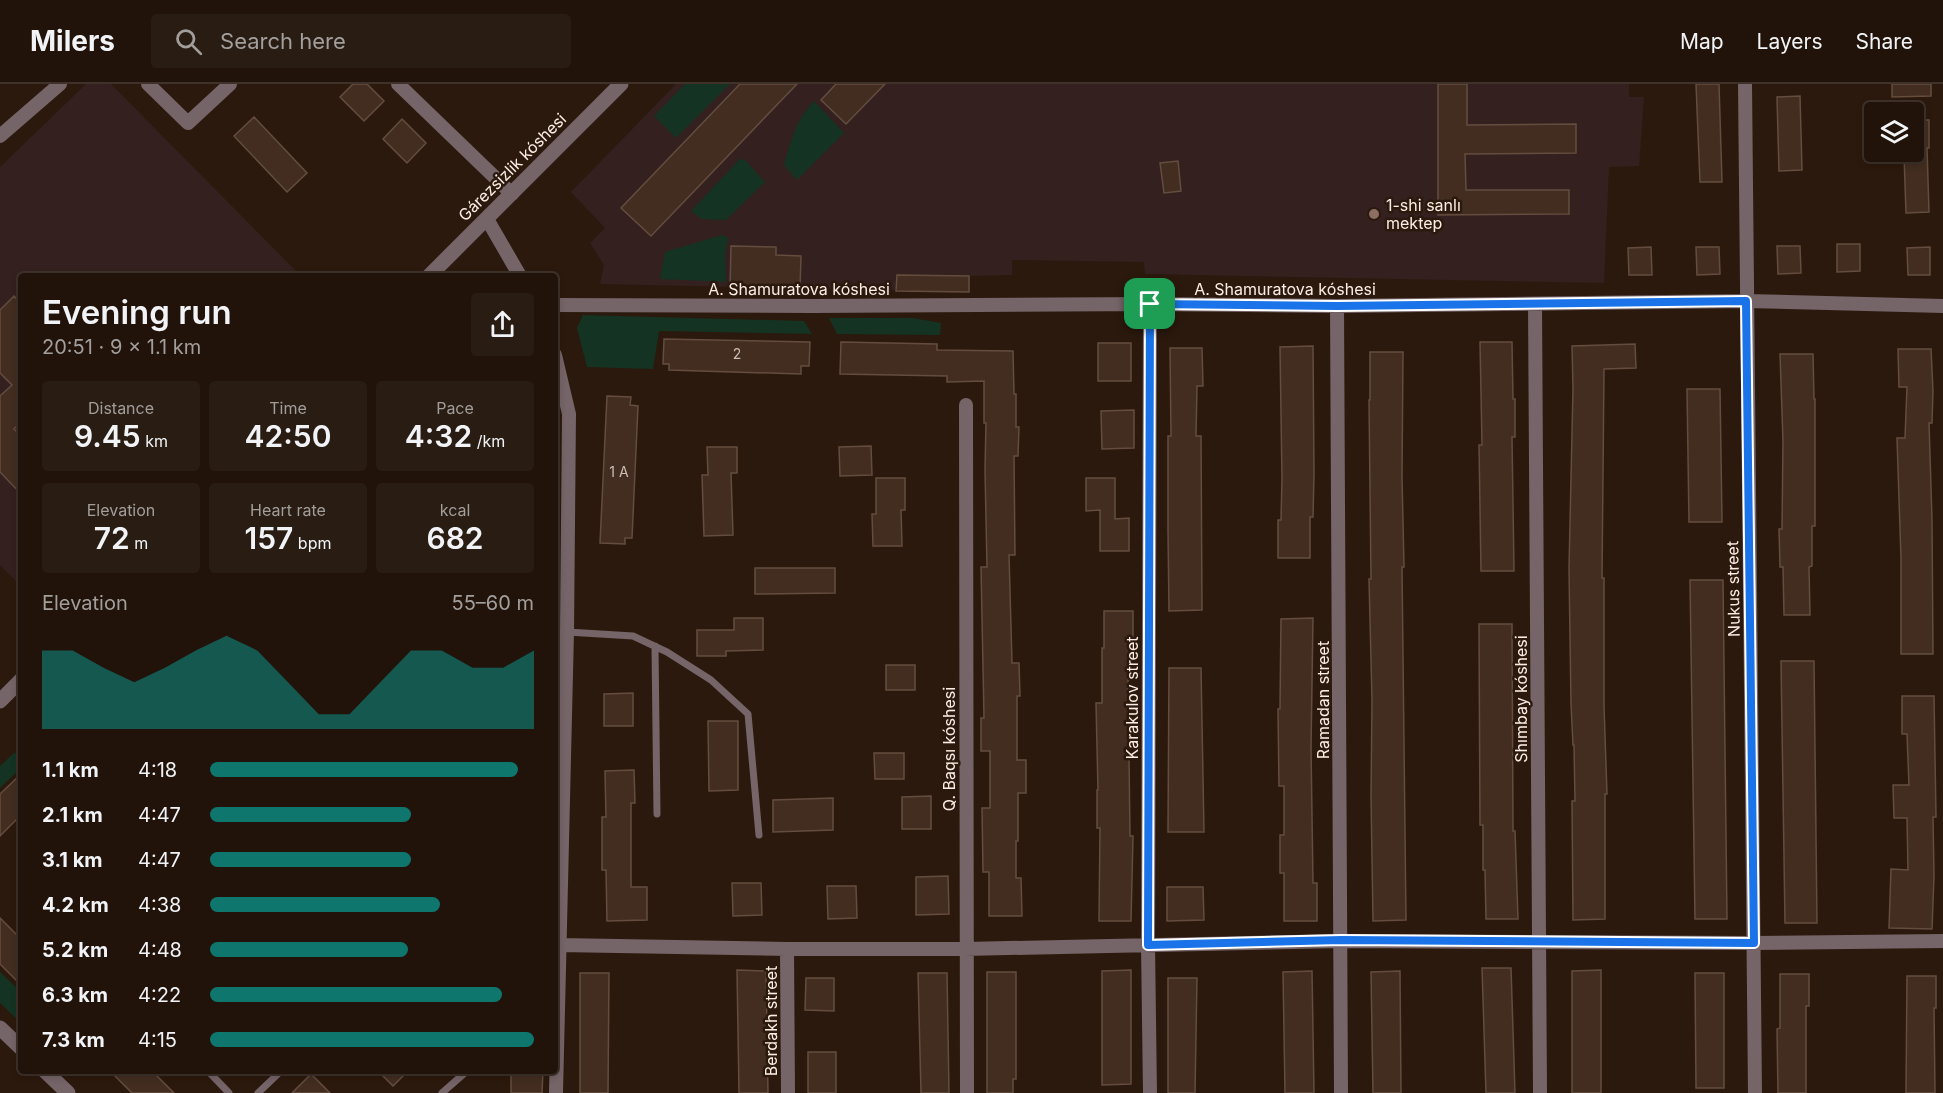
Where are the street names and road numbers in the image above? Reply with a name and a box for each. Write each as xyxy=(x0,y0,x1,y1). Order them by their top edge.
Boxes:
street label: Gárezsizlik kóshesi xyxy=(454,109,570,225)
street label: A. Shamuratova kóshesi xyxy=(708,279,890,299)
street label: A. Shamuratova kóshesi xyxy=(1194,279,1376,299)
street label: Nukus street xyxy=(1722,541,1744,637)
street label: Shımbay kóshesi xyxy=(1511,635,1531,763)
street label: Karakulov street xyxy=(1122,637,1142,759)
street label: Ramadan street xyxy=(1313,641,1333,759)
street label: Q. Baqsı kóshesi xyxy=(939,687,959,811)
street label: Berdakh street xyxy=(761,966,781,1076)

